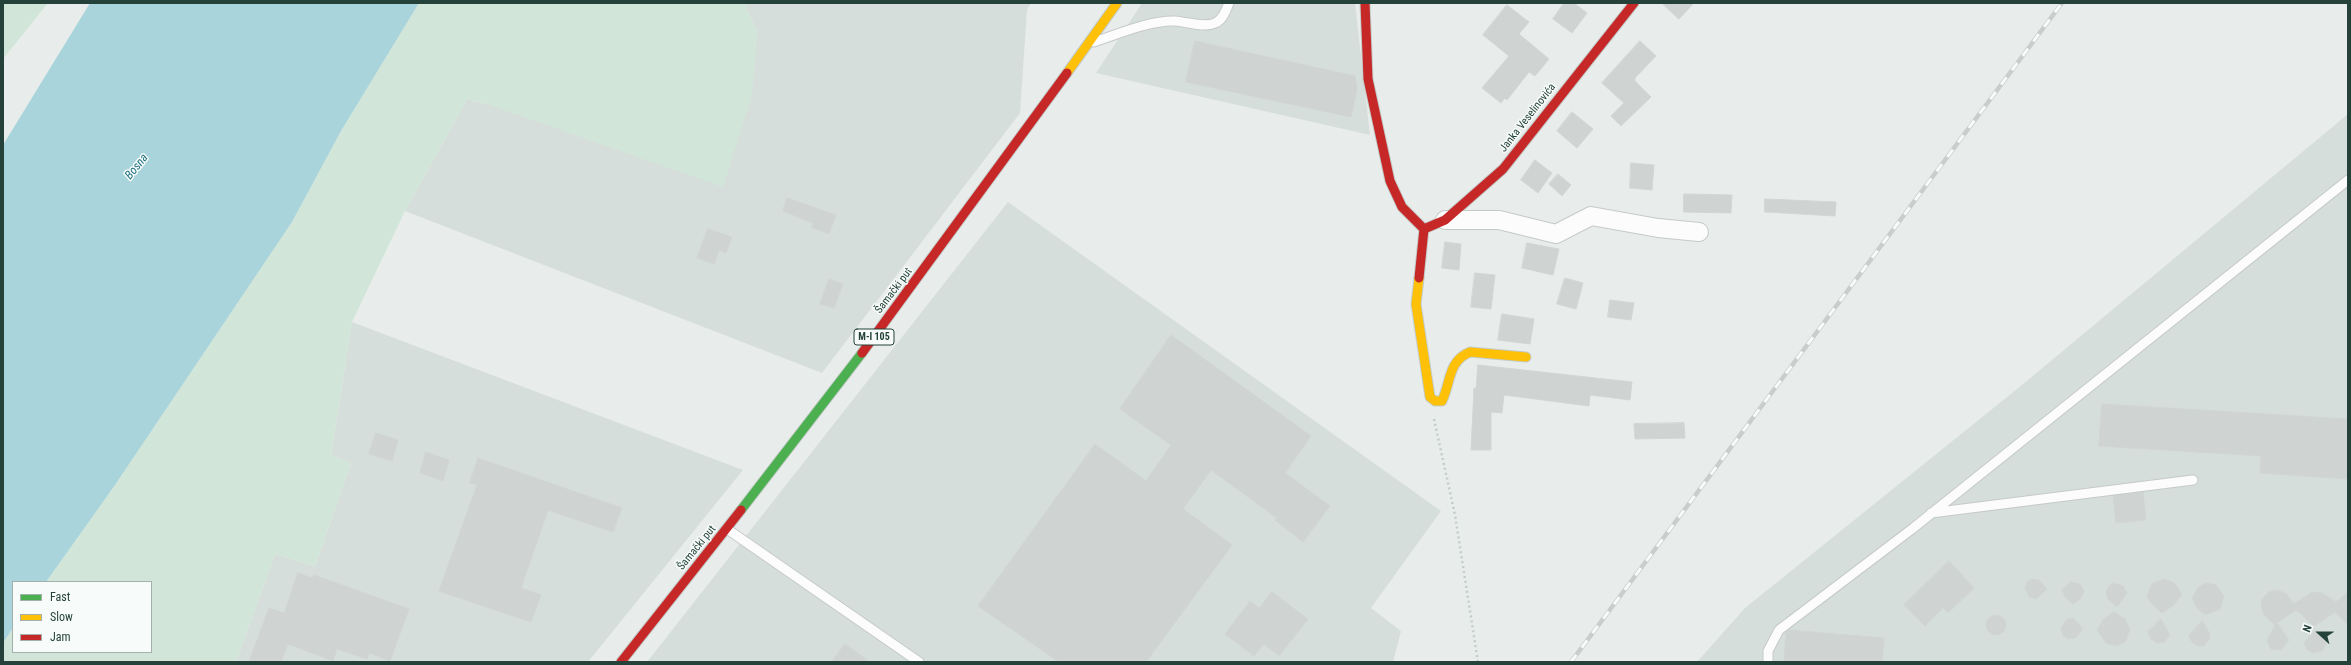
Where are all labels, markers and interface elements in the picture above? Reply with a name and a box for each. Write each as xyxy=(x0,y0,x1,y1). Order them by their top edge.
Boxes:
street label: Janka Veselinovića xyxy=(1497,81,1559,155)
water label: Bosna xyxy=(122,151,152,183)
street label: Šamački put xyxy=(873,266,915,316)
road number: M-I 105 xyxy=(854,329,894,345)
street label: Šamački put xyxy=(675,523,719,573)
legend xyxy=(12,581,152,653)
text: Fast xyxy=(50,590,70,604)
text: Slow xyxy=(50,610,73,624)
north arrow xyxy=(2299,613,2339,653)
text: N xyxy=(2300,623,2315,634)
text: Jam xyxy=(50,630,71,644)

